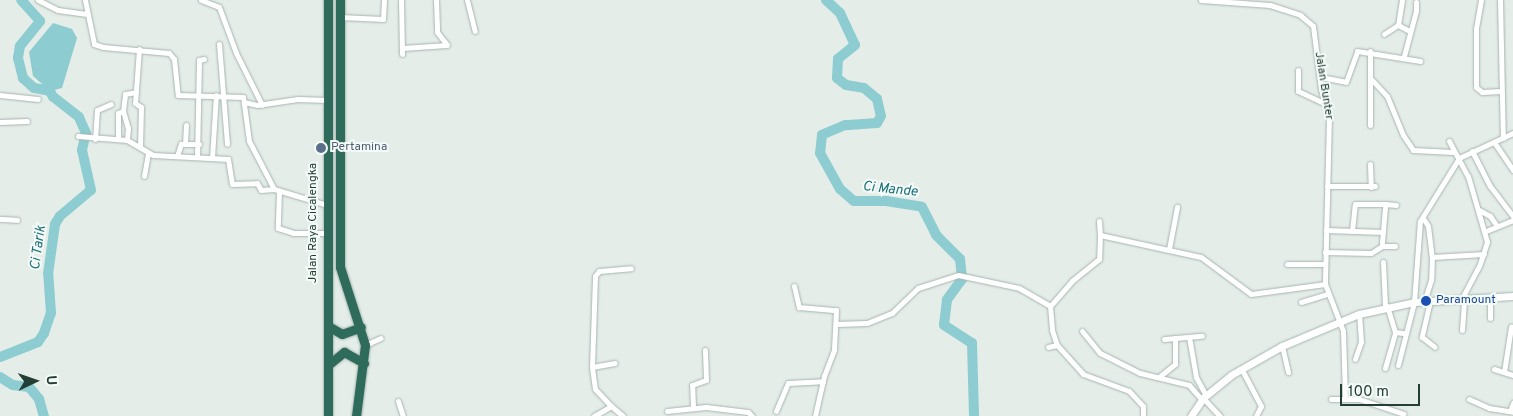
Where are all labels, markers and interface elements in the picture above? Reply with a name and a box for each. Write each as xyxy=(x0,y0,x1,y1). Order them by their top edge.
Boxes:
street label: Jalan Bunter xyxy=(1310,51,1336,121)
place label: Pertamina xyxy=(331,141,387,155)
marker: Pertamina xyxy=(315,142,327,154)
street label: Jalan Raya Cicalengka xyxy=(307,163,321,283)
water label: Ci Mande xyxy=(862,179,918,201)
water label: Ci Tarik xyxy=(28,224,50,272)
place label: Paramount xyxy=(1436,294,1496,308)
marker: Paramount xyxy=(1420,295,1432,307)
north arrow xyxy=(10,356,60,406)
scale bar xyxy=(1343,374,1423,406)
text: U xyxy=(42,375,59,386)
text: 100 m xyxy=(1348,383,1389,402)

